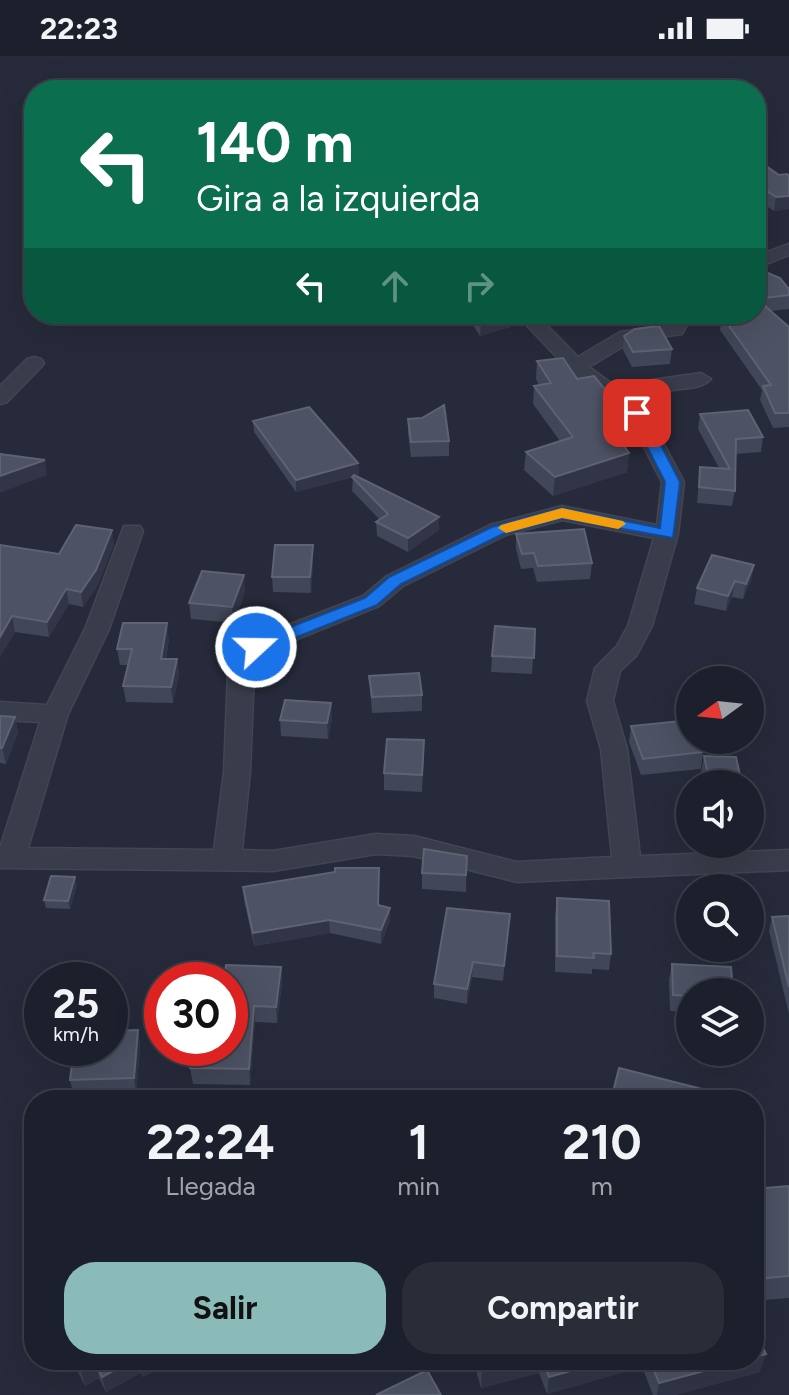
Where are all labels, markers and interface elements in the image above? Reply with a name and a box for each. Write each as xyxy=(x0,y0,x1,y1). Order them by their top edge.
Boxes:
text: 22:23 xyxy=(40,10,118,47)
text: 140 m xyxy=(196,109,354,176)
icon: left xyxy=(64,112,168,216)
text: Gira a la izquierda xyxy=(196,177,480,220)
icon: left xyxy=(289,264,333,308)
icon: ahead xyxy=(373,264,417,308)
icon: right xyxy=(457,264,501,308)
pin xyxy=(603,379,671,447)
icon: arrive xyxy=(615,391,659,435)
position arrow xyxy=(214,605,298,689)
north arrow xyxy=(676,666,764,754)
map controls xyxy=(676,666,764,1066)
button: sound xyxy=(676,770,764,858)
button: search xyxy=(676,874,764,962)
speed limit sign: 30 xyxy=(144,962,248,1066)
button: layers xyxy=(676,978,764,1066)
text: 25 xyxy=(53,980,99,1028)
text: km/h xyxy=(53,1022,99,1046)
text: 22:24 xyxy=(146,1113,275,1171)
text: 1 xyxy=(408,1113,429,1171)
text: 210 xyxy=(562,1113,642,1171)
text: Llegada xyxy=(165,1170,256,1202)
text: min xyxy=(397,1170,440,1202)
text: m xyxy=(591,1170,613,1202)
button: Salir xyxy=(64,1262,386,1354)
button: Compartir xyxy=(402,1262,724,1354)

